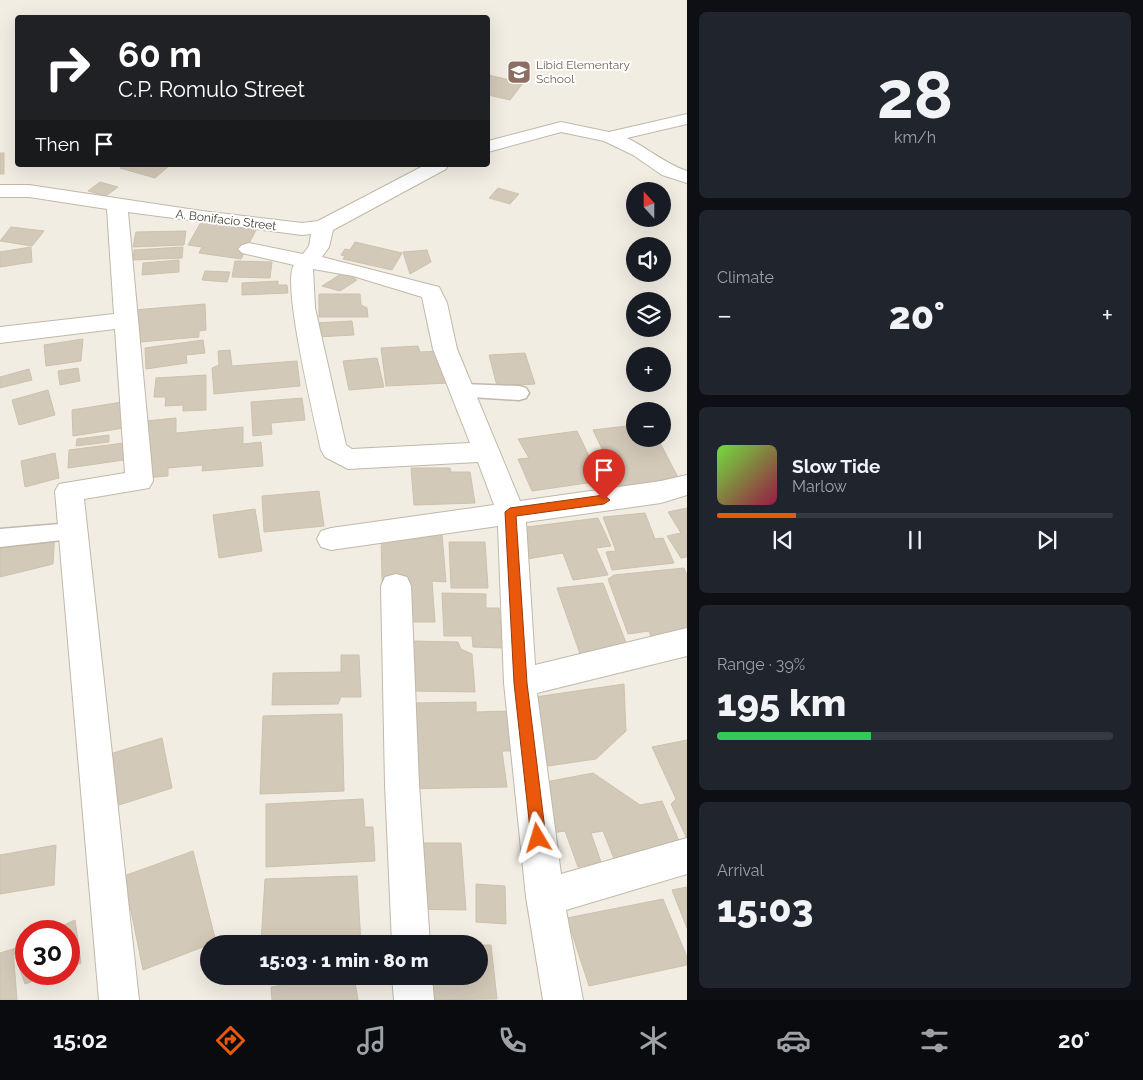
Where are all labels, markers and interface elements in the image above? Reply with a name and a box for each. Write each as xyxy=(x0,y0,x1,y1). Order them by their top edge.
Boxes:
text: 60 m xyxy=(118,34,202,75)
icon: right xyxy=(35,35,100,100)
text: 28 xyxy=(877,57,953,133)
place label: Libid Elementary School xyxy=(536,58,631,86)
school or university icon: Libid Elementary School xyxy=(506,59,532,85)
text: C.P. Romulo Street xyxy=(118,76,305,102)
text: km/h xyxy=(894,128,936,147)
icon: arrive xyxy=(90,130,118,158)
text: Then xyxy=(35,133,80,155)
north arrow xyxy=(626,182,671,228)
map controls xyxy=(626,182,671,447)
street label: A. Bonifacio Street xyxy=(175,207,277,233)
button: sound xyxy=(626,237,671,282)
text: Climate xyxy=(717,268,774,287)
button: layers xyxy=(626,292,671,337)
text: 20° xyxy=(889,293,945,338)
text: − xyxy=(717,299,732,332)
text: + xyxy=(1101,299,1113,332)
button: + xyxy=(626,347,671,392)
button: − xyxy=(626,402,671,447)
pin xyxy=(583,449,625,500)
text: Slow Tide xyxy=(792,455,881,477)
icon: arrive xyxy=(590,456,618,484)
text: Marlow xyxy=(792,477,847,496)
icon: previous xyxy=(769,526,797,554)
icon: pause xyxy=(901,526,929,554)
icon: next xyxy=(1033,526,1061,554)
text: Range · 39% xyxy=(717,655,805,674)
text: 195 km xyxy=(717,680,846,725)
position arrow xyxy=(511,811,563,863)
text: Arrival xyxy=(717,861,764,880)
text: 15:03 xyxy=(717,886,813,931)
speed limit sign: 30 xyxy=(15,920,80,985)
text: 15:03 · 1 min · 80 m xyxy=(259,949,429,971)
icon: directions xyxy=(213,1023,248,1058)
icon: music xyxy=(354,1023,389,1058)
icon: phone xyxy=(495,1023,530,1058)
icon: climate xyxy=(636,1023,671,1058)
icon: car xyxy=(776,1023,811,1058)
icon: filters xyxy=(917,1023,952,1058)
text: 15:02 xyxy=(53,1027,107,1053)
text: 20° xyxy=(1058,1027,1090,1053)

